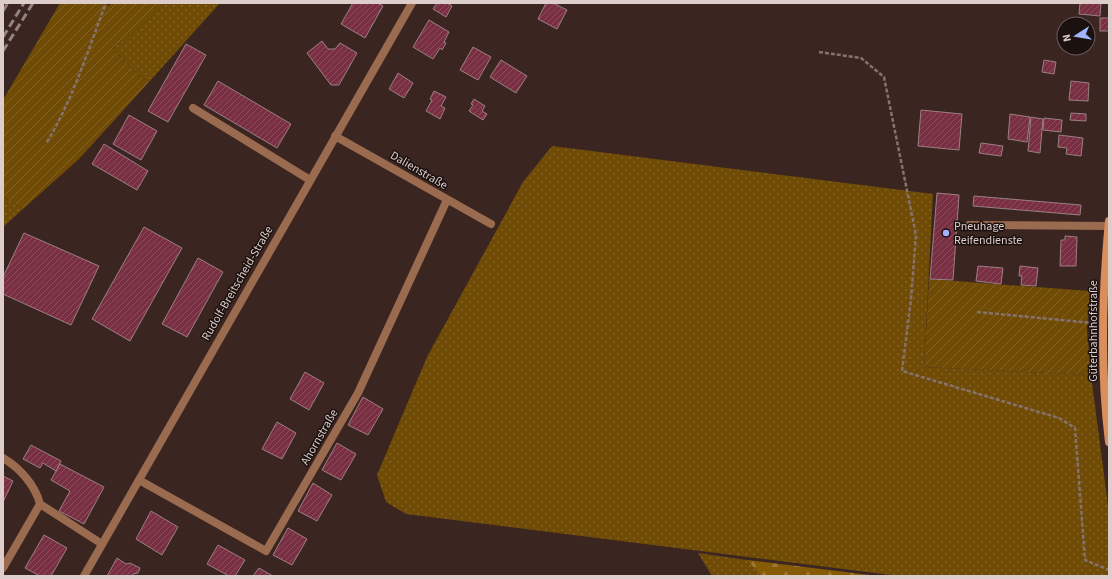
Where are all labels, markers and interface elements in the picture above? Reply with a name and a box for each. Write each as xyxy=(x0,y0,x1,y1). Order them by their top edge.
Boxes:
north arrow xyxy=(1056,16,1096,56)
text: N xyxy=(1059,33,1075,43)
street label: Dalienstraße xyxy=(387,147,451,194)
place label: Pneuhage Reifendienste xyxy=(954,218,1022,249)
street label: Rudolf-Breitscheid-Straße xyxy=(198,223,277,344)
marker: Pneuhage Reifendienste xyxy=(941,228,951,238)
street label: Güterbahnhofstraße xyxy=(1085,280,1102,382)
street label: Ahornstraße xyxy=(297,406,342,468)

